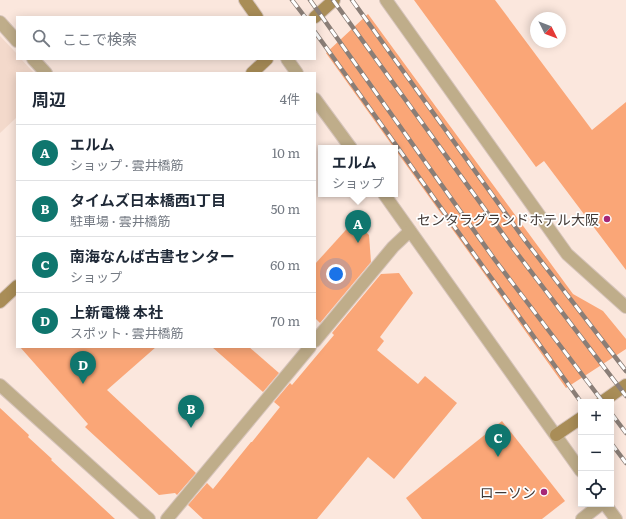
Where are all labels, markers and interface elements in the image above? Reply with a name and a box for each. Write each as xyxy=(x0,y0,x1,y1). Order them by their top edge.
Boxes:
north arrow xyxy=(530,12,566,48)
search box xyxy=(16,16,316,60)
icon: search xyxy=(30,27,52,49)
text: ここで検索 xyxy=(62,27,137,50)
text: 周辺 xyxy=(32,86,66,111)
text: 4件 xyxy=(280,89,300,108)
text: エルム xyxy=(70,132,115,155)
text: A xyxy=(40,143,50,162)
text: 10 m xyxy=(272,143,300,162)
popup xyxy=(318,145,398,197)
text: エルム xyxy=(332,150,377,173)
text: ショップ · 雲井橋筋 xyxy=(70,155,184,174)
text: ショップ xyxy=(332,173,384,192)
text: タイムズ日本橋西1丁目 xyxy=(70,188,226,211)
text: B xyxy=(41,199,49,218)
text: 50 m xyxy=(271,199,300,218)
place label: センタラグランドホテル大阪 xyxy=(417,209,599,229)
pin: A xyxy=(345,210,371,243)
text: 駐車場 · 雲井橋筋 xyxy=(70,211,171,230)
marker: センタラグランドホテル大阪 xyxy=(602,214,612,224)
text: 南海なんば古書センター xyxy=(70,244,235,267)
text: C xyxy=(40,255,50,274)
text: 60 m xyxy=(270,255,300,274)
your location xyxy=(326,264,346,284)
text: ショップ xyxy=(70,267,122,286)
text: 上新電機 本社 xyxy=(70,300,163,323)
text: D xyxy=(40,311,50,330)
text: 70 m xyxy=(271,311,300,330)
text: スポット · 雲井橋筋 xyxy=(70,323,184,342)
pin: D xyxy=(70,351,96,384)
pin: B xyxy=(178,395,204,428)
map controls xyxy=(578,399,614,507)
button: + xyxy=(578,399,614,435)
pin: C xyxy=(485,424,511,457)
button: − xyxy=(578,435,614,471)
button: locate xyxy=(578,471,614,507)
place label: ローソン xyxy=(480,482,536,502)
marker: ローソン xyxy=(539,487,549,497)

